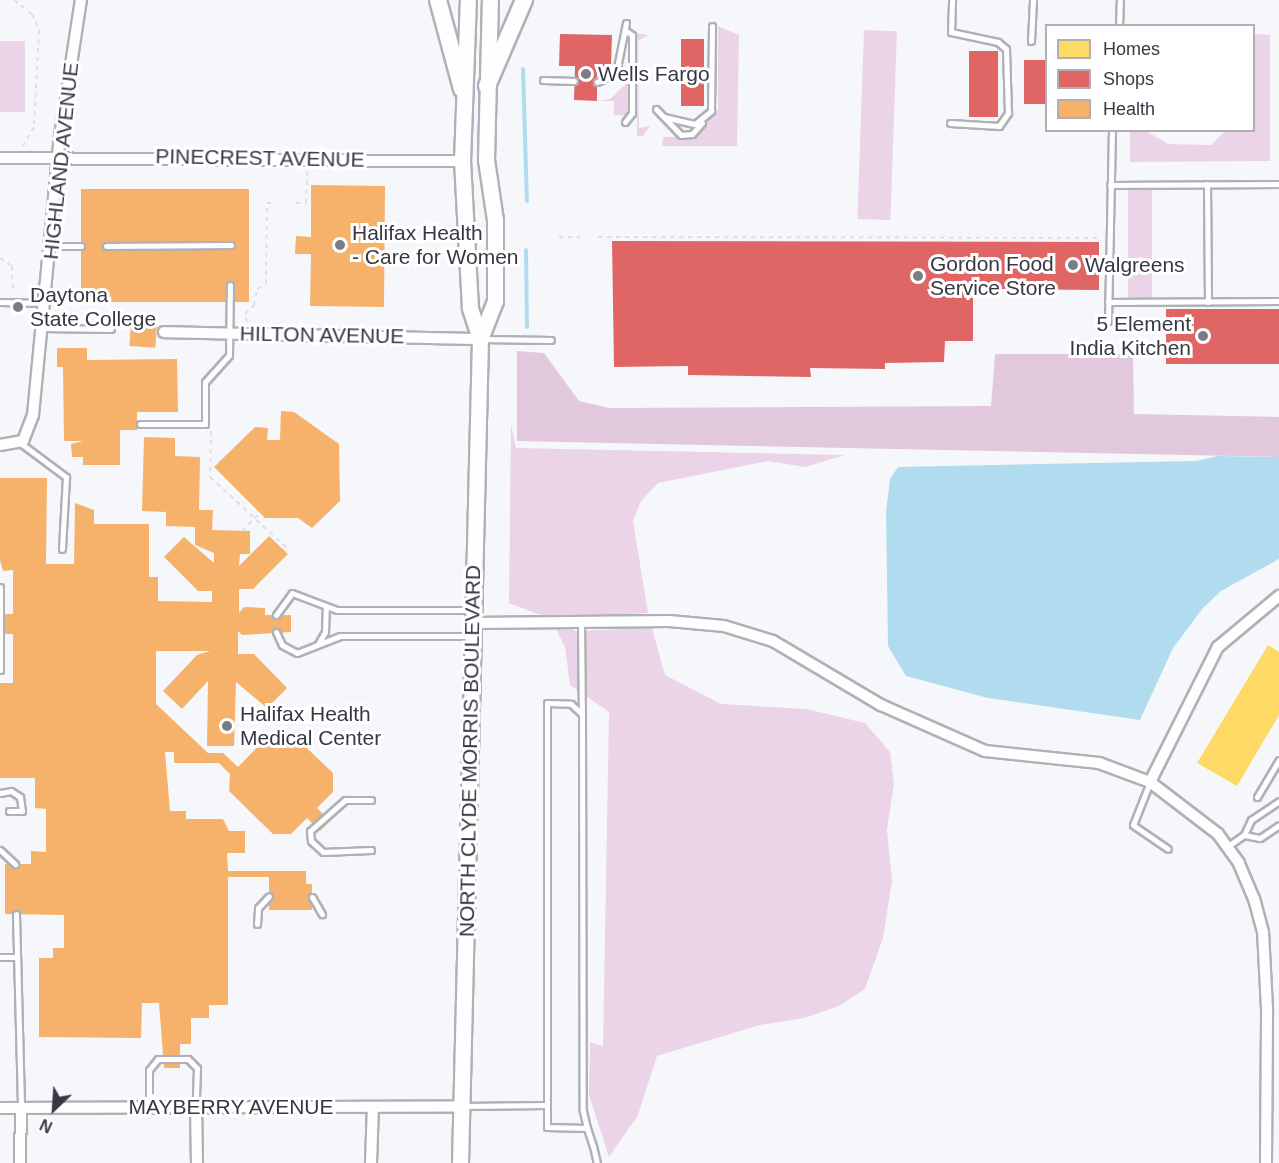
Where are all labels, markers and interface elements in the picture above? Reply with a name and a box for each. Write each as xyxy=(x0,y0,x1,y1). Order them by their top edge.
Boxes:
legend xyxy=(1045,24,1255,132)
text: Homes xyxy=(1103,39,1160,59)
street label: HIGHLAND AVENUE xyxy=(38,61,84,261)
place label: Wells Fargo xyxy=(598,61,710,87)
marker: Wells Fargo xyxy=(579,67,593,81)
text: Shops xyxy=(1103,69,1154,89)
text: Health xyxy=(1103,99,1155,119)
street label: PINECREST AVENUE xyxy=(154,144,366,172)
place label: Halifax Health - Care for Women xyxy=(352,220,518,270)
marker: Halifax Health - Care for Women xyxy=(333,238,347,252)
place label: Gordon Food Service Store xyxy=(930,251,1056,301)
place label: Walgreens xyxy=(1085,252,1185,278)
marker: Walgreens xyxy=(1066,258,1080,272)
marker: Gordon Food Service Store xyxy=(911,269,925,283)
place label: Daytona State College xyxy=(30,282,156,332)
marker: Daytona State College xyxy=(11,300,25,314)
place label: 5 Element India Kitchen xyxy=(1070,311,1191,361)
street label: HILTON AVENUE xyxy=(239,321,405,349)
marker: 5 Element India Kitchen xyxy=(1196,329,1210,343)
street label: NORTH CLYDE MORRIS BOULEVARD xyxy=(454,565,486,937)
place label: Halifax Health Medical Center xyxy=(240,701,381,751)
marker: Halifax Health Medical Center xyxy=(218,717,236,735)
north arrow xyxy=(24,1079,84,1139)
street label: MAYBERRY AVENUE xyxy=(128,1094,334,1120)
text: N xyxy=(37,1116,55,1136)

